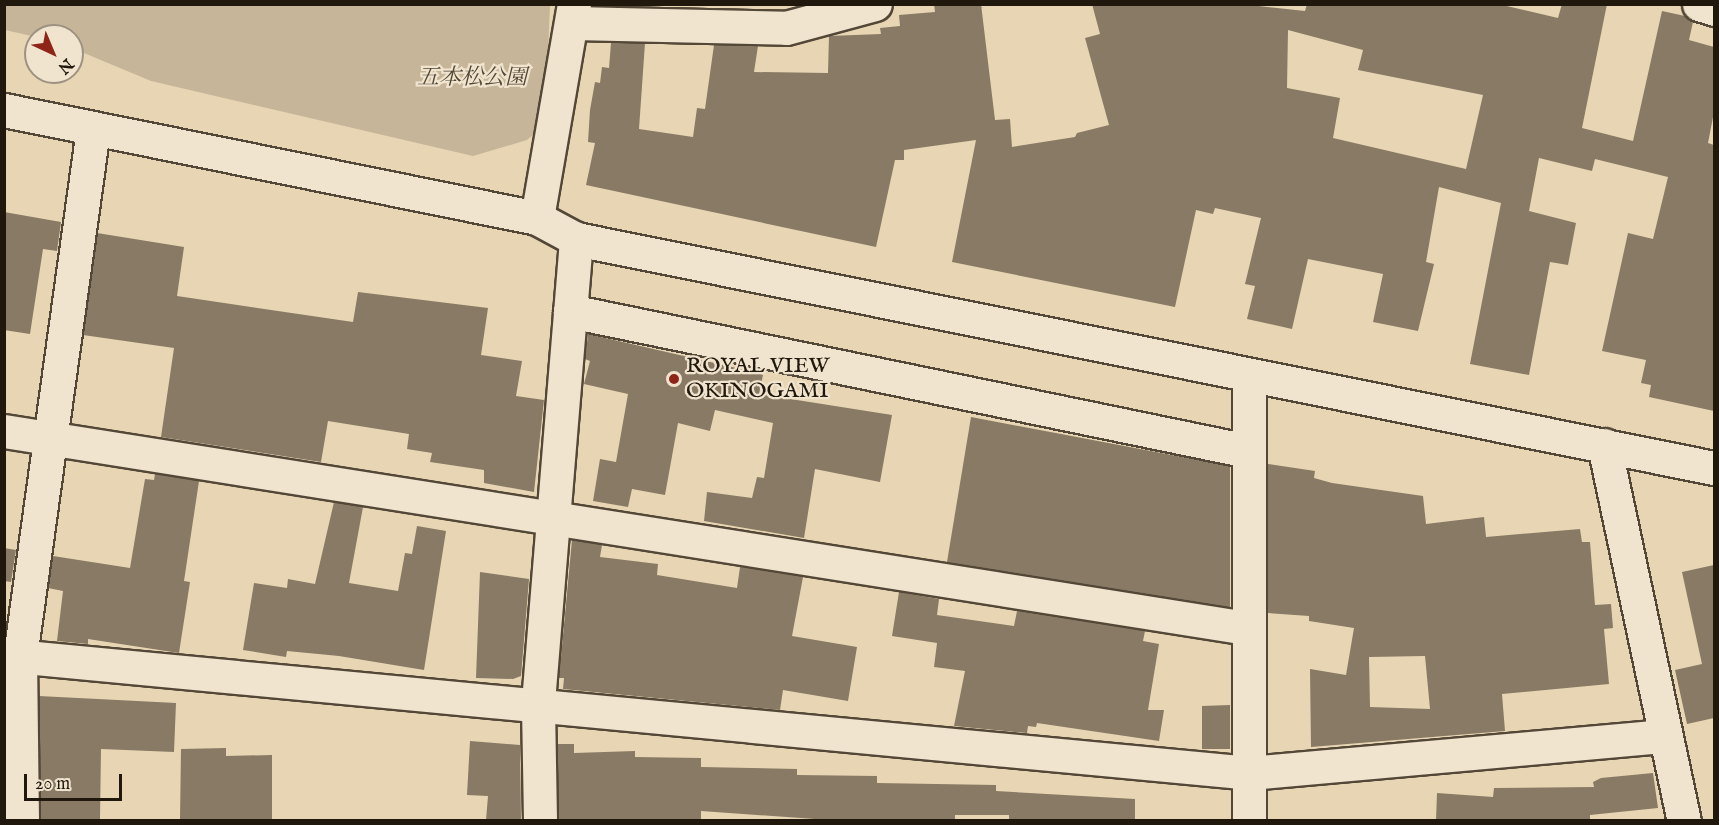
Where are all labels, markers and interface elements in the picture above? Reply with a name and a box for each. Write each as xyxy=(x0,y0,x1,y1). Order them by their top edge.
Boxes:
north arrow xyxy=(24,24,84,84)
text: N xyxy=(53,54,77,78)
park label: 五本松公園 xyxy=(417,66,527,92)
place label: ROYAL VIEW OKINOGAMI xyxy=(686,353,830,404)
marker: ROYAL VIEW OKINOGAMI xyxy=(667,372,681,386)
scale bar xyxy=(27,762,124,800)
text: 20 m xyxy=(35,773,70,796)

